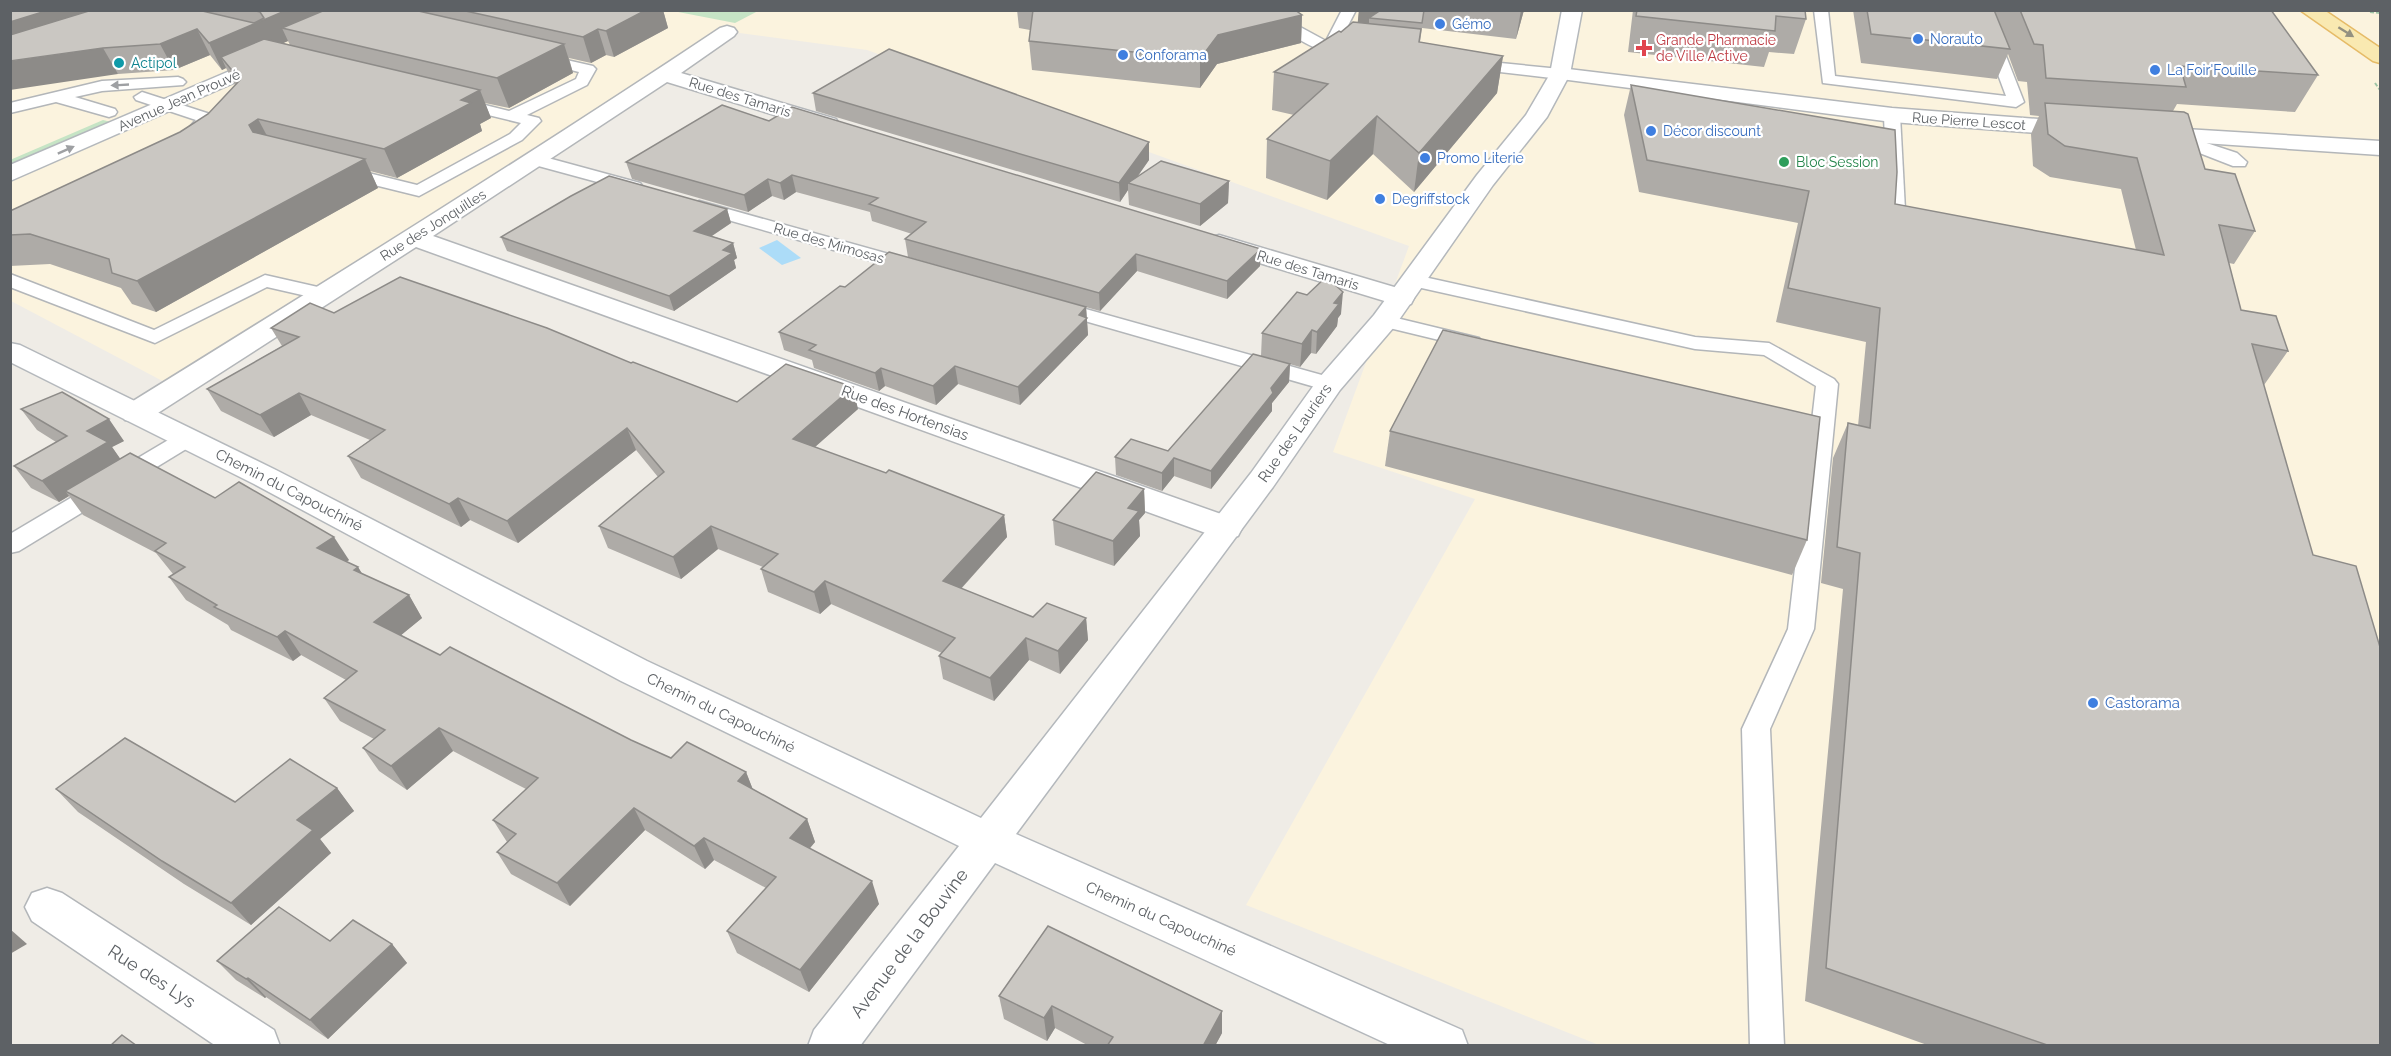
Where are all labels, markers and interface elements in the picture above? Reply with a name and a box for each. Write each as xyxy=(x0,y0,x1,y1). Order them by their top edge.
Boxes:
place label: Gémo xyxy=(1452,16,1491,32)
marker: Gémo xyxy=(1433,17,1447,31)
one-way arrow xyxy=(2338,27,2354,38)
place label: Norauto xyxy=(1930,31,1983,47)
place label: Grande Pharmacie de Ville Active xyxy=(1656,32,1776,64)
marker: Norauto xyxy=(1911,32,1925,46)
marker: Grande Pharmacie de Ville Active xyxy=(1637,41,1651,55)
place label: Conforama xyxy=(1135,47,1207,63)
marker: Conforama xyxy=(1116,48,1130,62)
place label: Actipol xyxy=(131,55,177,71)
marker: Actipol xyxy=(112,56,126,70)
place label: La Foir'Fouille xyxy=(2167,62,2257,78)
marker: La Foir'Fouille xyxy=(2148,63,2162,77)
street label: Avenue Jean Prouvé xyxy=(115,66,243,134)
street label: Rue des Tamaris xyxy=(687,74,793,120)
one-way arrow xyxy=(110,80,129,89)
street label: Rue Pierre Lescot xyxy=(1912,109,2027,133)
place label: Décor discount xyxy=(1663,123,1761,139)
marker: Décor discount xyxy=(1644,124,1658,138)
one-way arrow xyxy=(57,145,75,155)
place label: Promo Literie xyxy=(1437,150,1524,166)
marker: Promo Literie xyxy=(1418,151,1432,165)
place label: Bloc Session xyxy=(1796,154,1879,170)
marker: Bloc Session xyxy=(1777,155,1791,169)
street label: Rue des Jonquilles xyxy=(377,186,489,264)
place label: Degriffstock xyxy=(1392,191,1470,207)
marker: Degriffstock xyxy=(1373,192,1387,206)
street label: Rue des Mimosas xyxy=(772,220,886,266)
street label: Rue des Tamaris xyxy=(1255,247,1361,293)
street label: Rue des Lauriers xyxy=(1254,380,1336,486)
street label: Rue des Hortensias xyxy=(839,382,971,444)
street label: Chemin du Capouchiné xyxy=(212,445,366,535)
street label: Chemin du Capouchiné xyxy=(644,669,798,757)
place label: Castorama xyxy=(2105,694,2180,712)
marker: Castorama xyxy=(2086,696,2100,710)
street label: Avenue de la Bouvine xyxy=(846,864,972,1022)
street label: Chemin du Capouchiné xyxy=(1083,878,1239,960)
street label: Rue des Lys xyxy=(104,940,200,1012)

